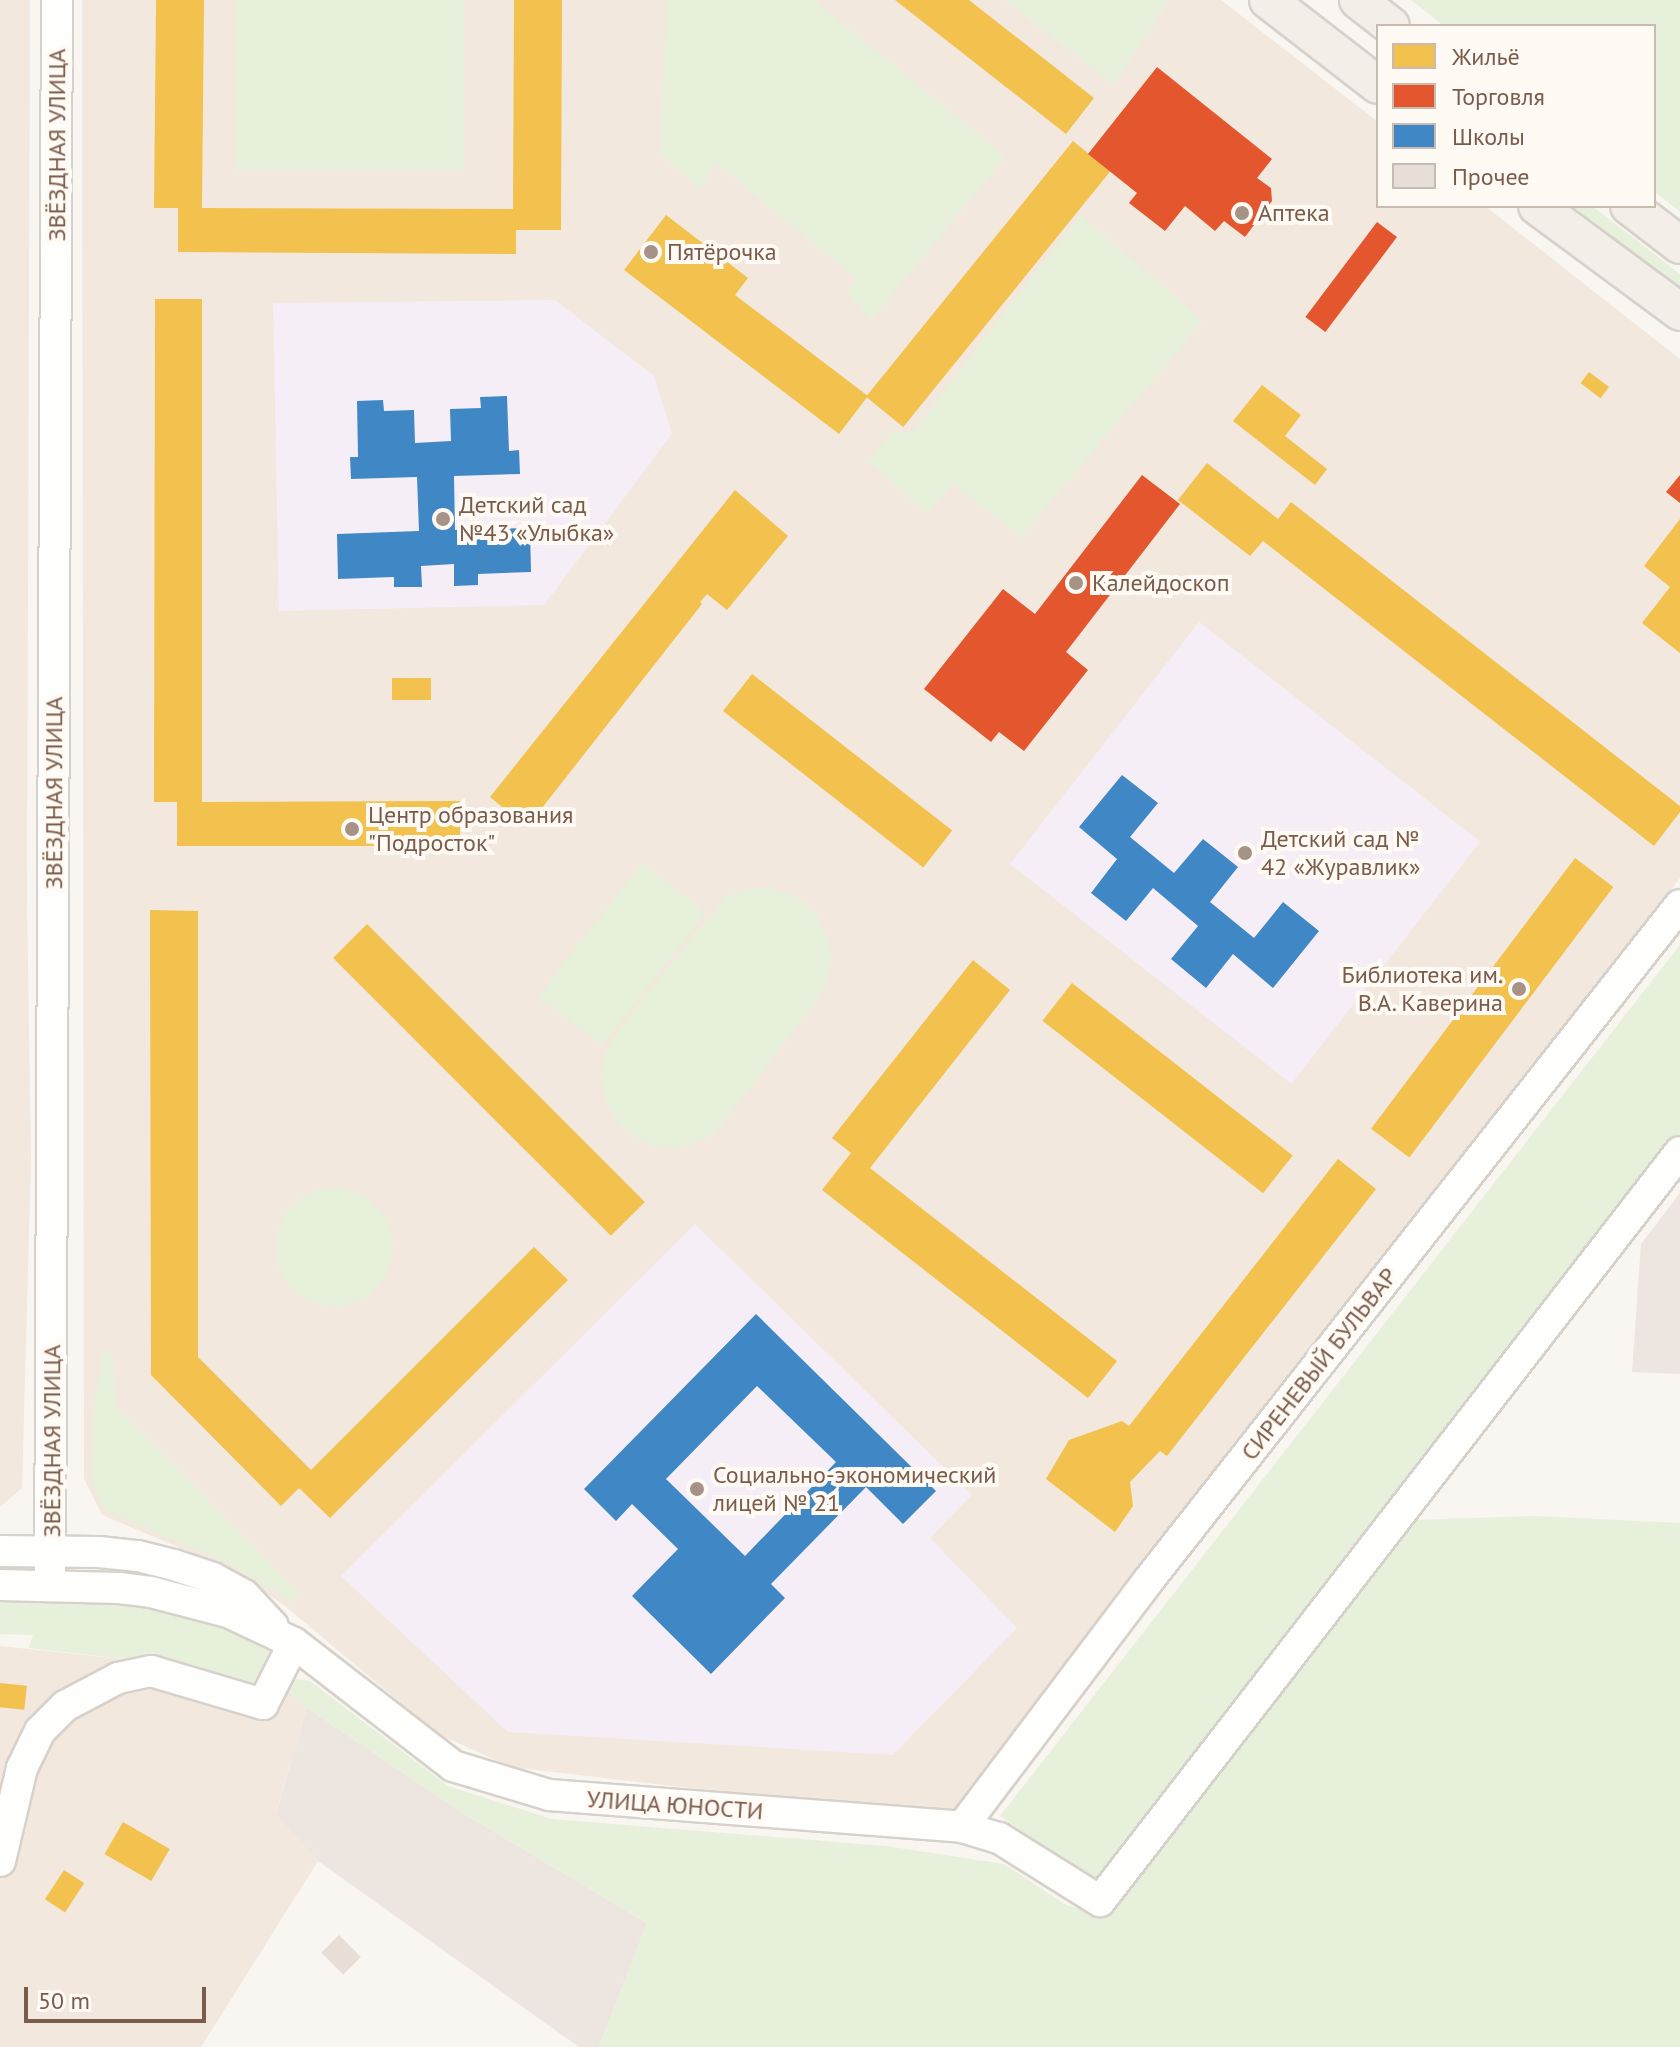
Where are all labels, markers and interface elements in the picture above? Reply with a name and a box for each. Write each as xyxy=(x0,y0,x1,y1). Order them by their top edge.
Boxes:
legend xyxy=(1376,24,1656,208)
text: Жильё xyxy=(1452,41,1520,72)
street label: ЗВЁЗДНАЯ УЛИЦА xyxy=(43,48,71,242)
text: Торговля xyxy=(1452,81,1545,112)
text: Школы xyxy=(1452,121,1525,152)
text: Прочее xyxy=(1452,161,1530,192)
place label: Аптека xyxy=(1258,199,1330,227)
marker: Аптека xyxy=(1233,204,1251,222)
place label: Пятёрочка xyxy=(667,238,777,266)
marker: Пятёрочка xyxy=(642,243,660,261)
place label: Детский сад №43 «Улыбка» xyxy=(459,491,614,547)
marker: Детский сад №43 «Улыбка» xyxy=(434,510,452,528)
place label: Калейдоскоп xyxy=(1092,569,1229,597)
marker: Калейдоскоп xyxy=(1067,574,1085,592)
street label: ЗВЁЗДНАЯ УЛИЦА xyxy=(40,696,68,890)
place label: Центр образования "Подросток" xyxy=(368,801,573,857)
marker: Центр образования "Подросток" xyxy=(343,820,361,838)
place label: Детский сад № 42 «Журавлик» xyxy=(1261,825,1421,881)
marker: Детский сад № 42 «Журавлик» xyxy=(1236,844,1254,862)
place label: Библиотека им. В.А. Каверина xyxy=(1341,961,1503,1017)
marker: Библиотека им. В.А. Каверина xyxy=(1510,980,1528,998)
street label: СИРЕНЕВЫЙ БУЛЬВАР xyxy=(1235,1262,1403,1466)
street label: ЗВЁЗДНАЯ УЛИЦА xyxy=(38,1344,66,1538)
place label: Социально-экономический лицей № 21 xyxy=(713,1461,996,1517)
marker: Социально-экономический лицей № 21 xyxy=(688,1480,706,1498)
street label: УЛИЦА ЮНОСТИ xyxy=(585,1784,765,1826)
scale bar xyxy=(28,1971,210,2021)
text: 50 m xyxy=(38,1985,90,2016)

